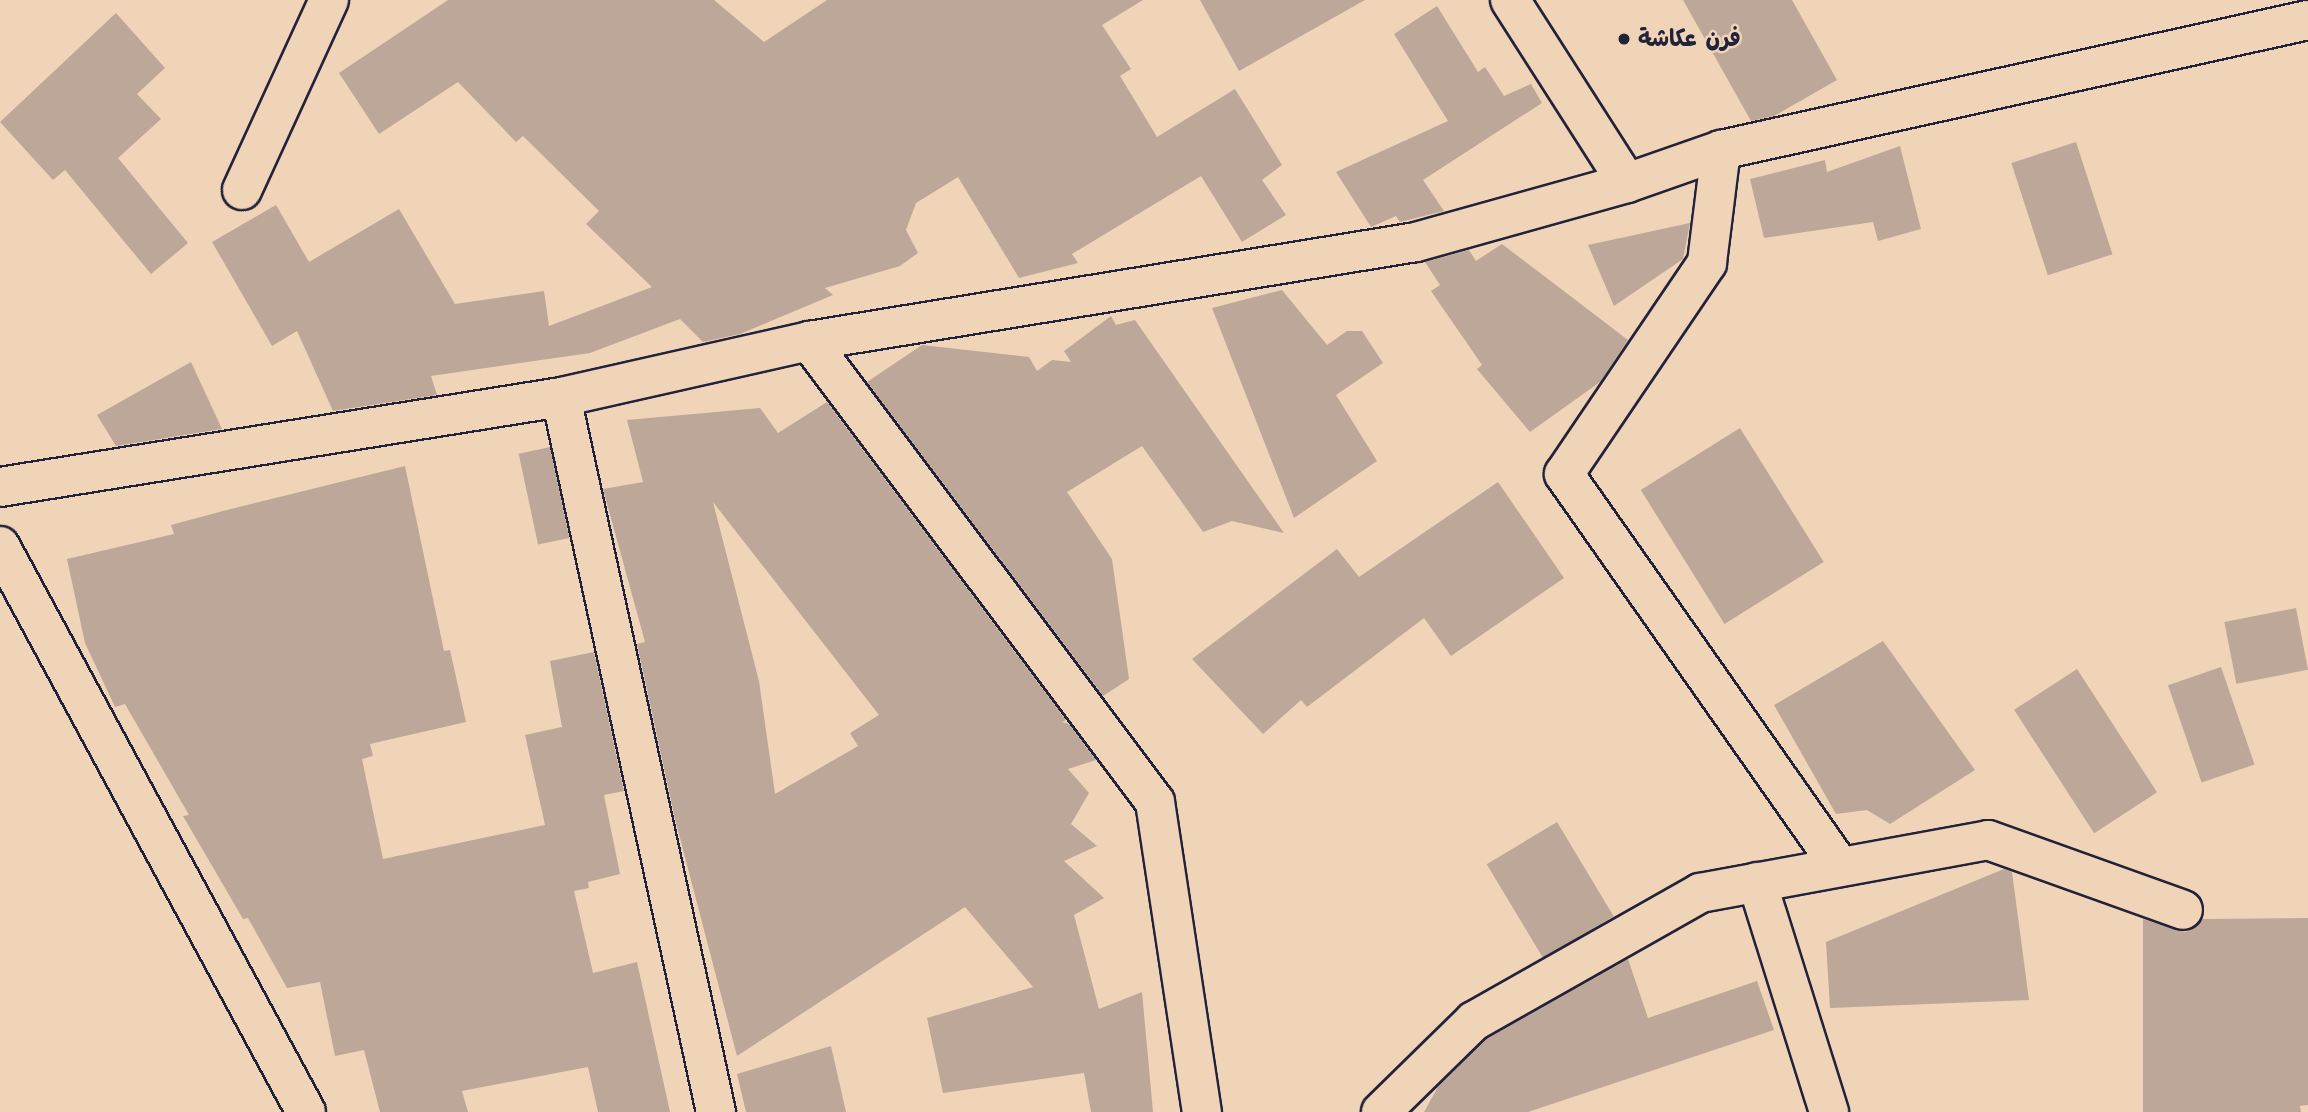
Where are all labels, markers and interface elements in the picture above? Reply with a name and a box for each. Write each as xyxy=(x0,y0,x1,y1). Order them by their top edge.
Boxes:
place label: فرن عكاشة xyxy=(1638,25,1741,53)
marker: فرن عكاشة xyxy=(1616,31,1632,47)

